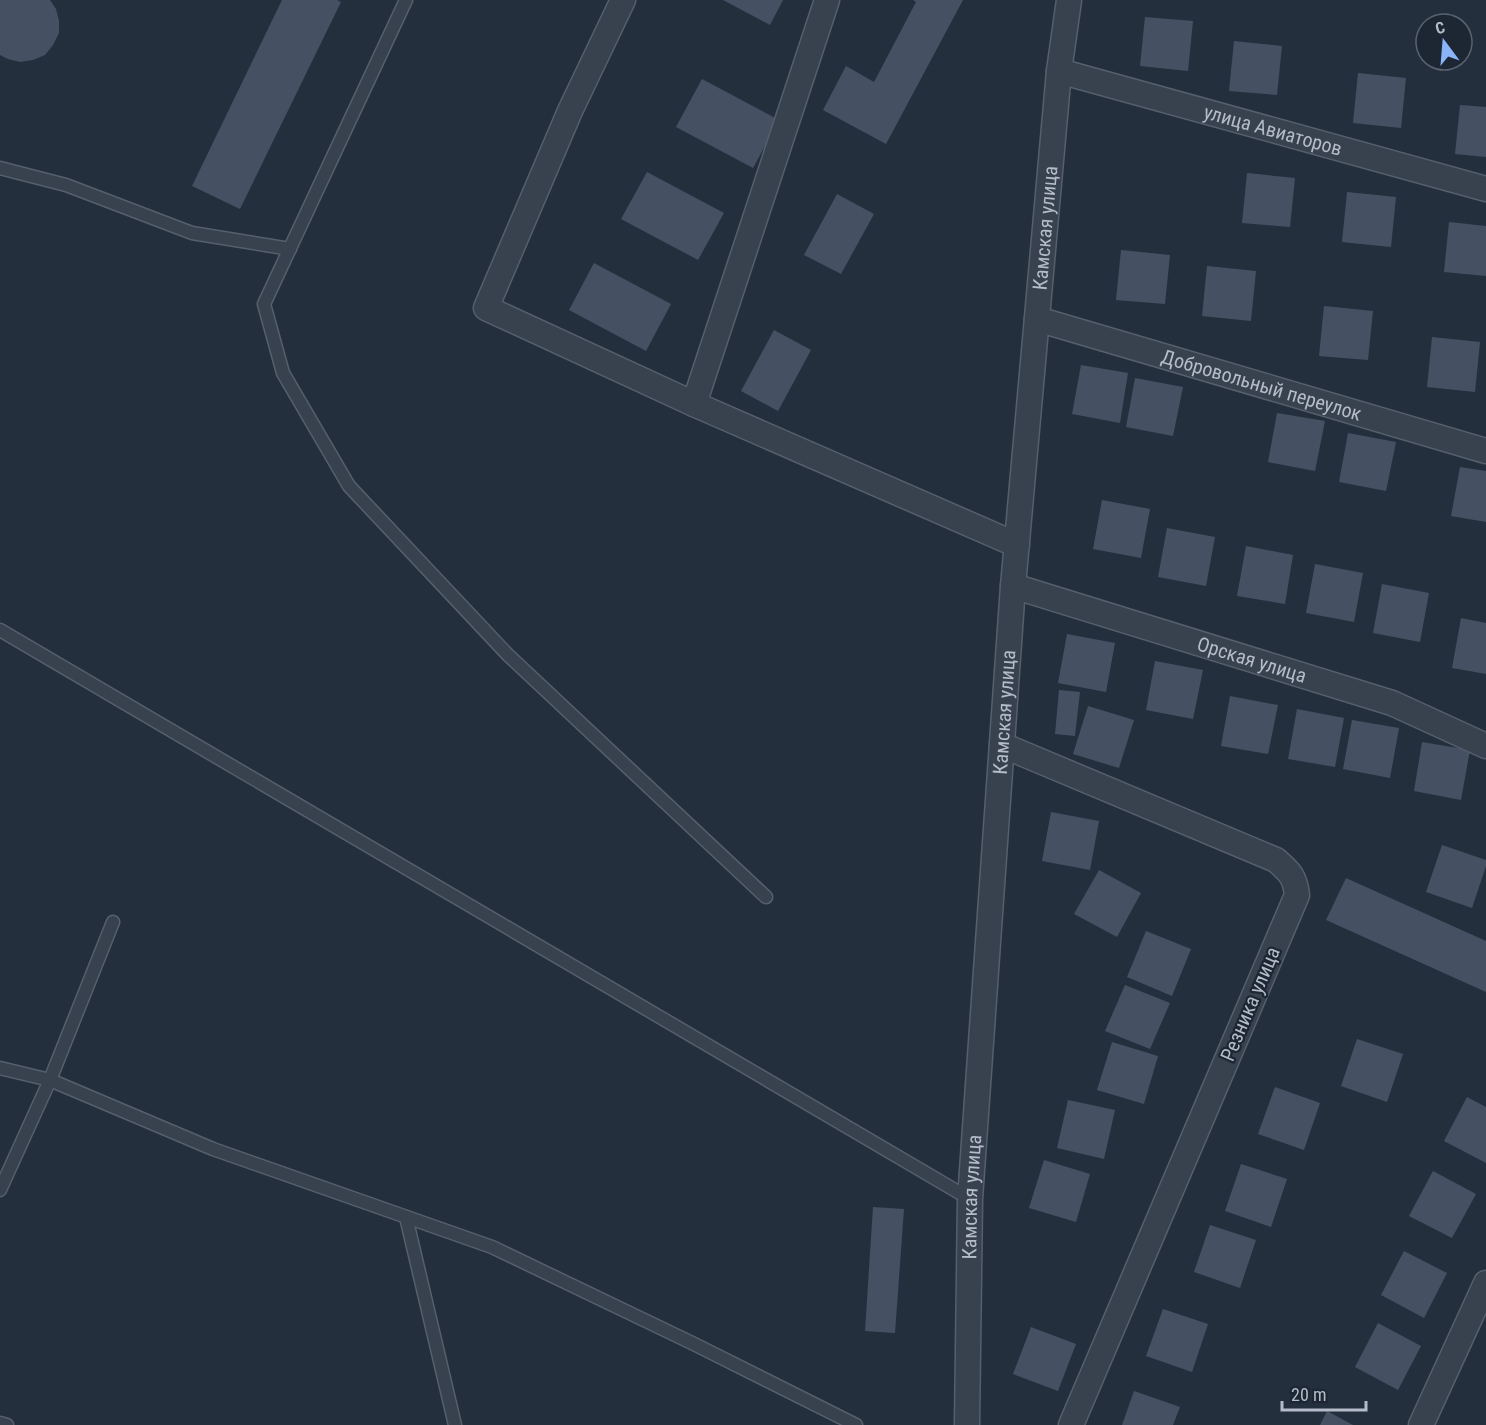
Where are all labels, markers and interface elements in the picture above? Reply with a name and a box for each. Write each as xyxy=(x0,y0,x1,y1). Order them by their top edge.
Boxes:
north arrow xyxy=(1414,12,1474,72)
text: С xyxy=(1433,18,1447,38)
street label: улица Авиаторов xyxy=(1201,100,1345,161)
street label: Камская улица xyxy=(1027,165,1062,291)
street label: Добровольный переулок xyxy=(1159,344,1365,426)
street label: Орская улица xyxy=(1194,632,1309,688)
street label: Камская улица xyxy=(988,649,1020,775)
street label: Резника улица xyxy=(1215,943,1285,1065)
street label: Камская улица xyxy=(957,1134,986,1260)
scale bar xyxy=(1282,1374,1366,1412)
text: 20 m xyxy=(1291,1384,1326,1405)

